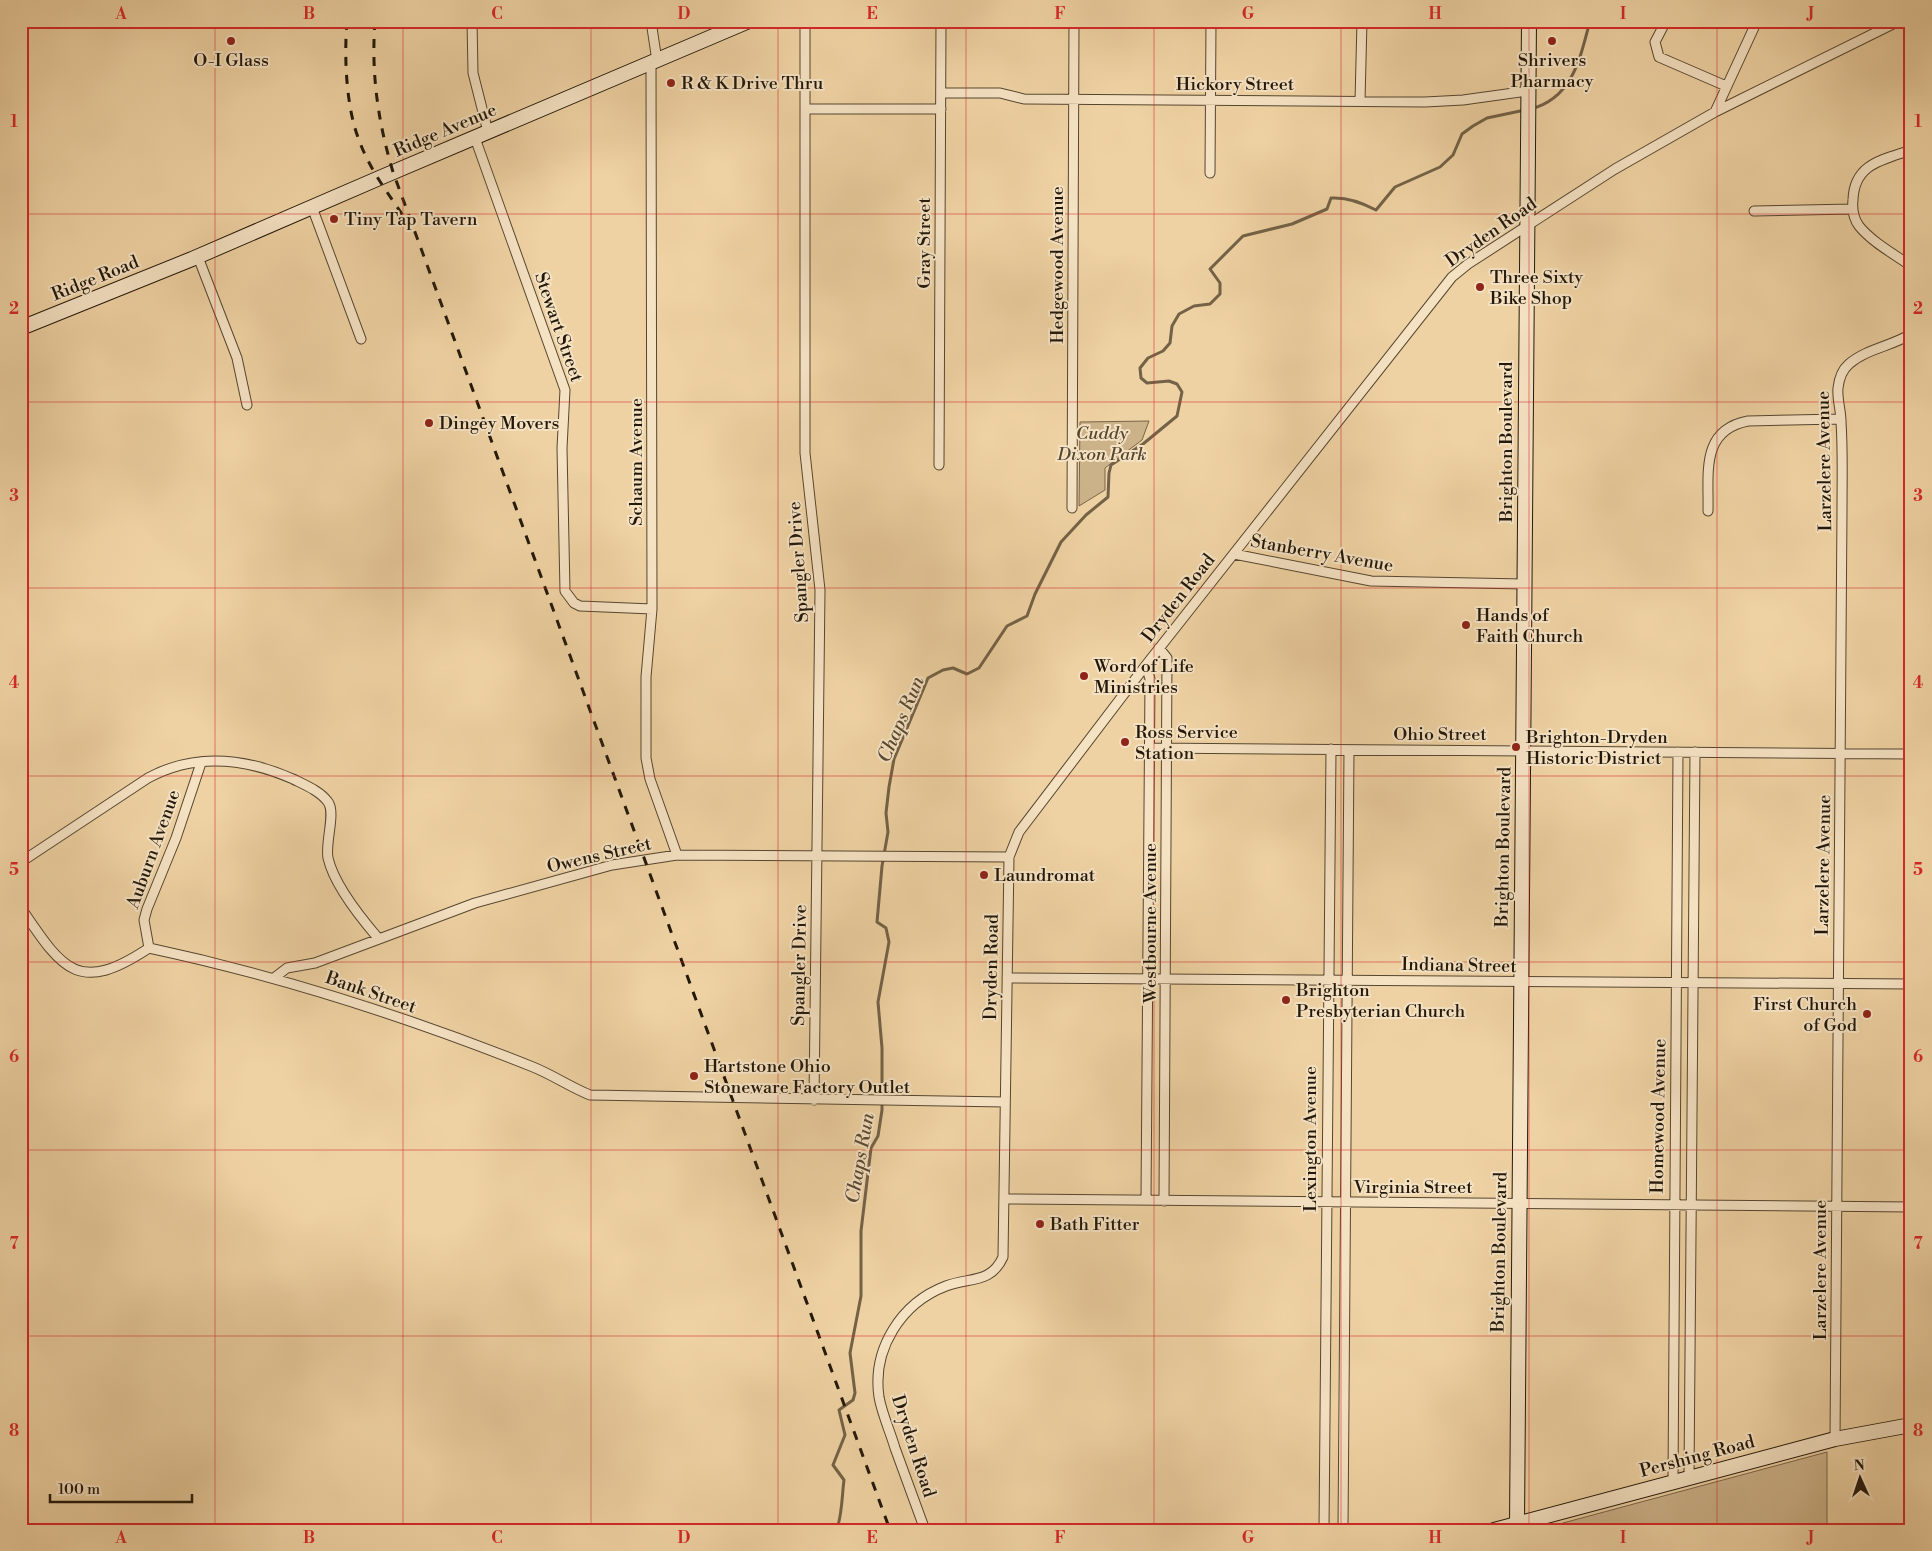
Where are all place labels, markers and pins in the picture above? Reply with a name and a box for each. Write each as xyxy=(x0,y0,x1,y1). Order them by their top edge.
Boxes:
marker: O-I Glass xyxy=(225,35,237,47)
marker: Shrivers Pharmacy xyxy=(1546,35,1558,47)
place label: O-I Glass xyxy=(193,49,269,72)
place label: Shrivers Pharmacy xyxy=(1511,49,1594,93)
place label: R & K Drive Thru xyxy=(681,72,824,95)
marker: R & K Drive Thru xyxy=(665,77,677,89)
place label: Tiny Tap Tavern xyxy=(344,208,478,231)
marker: Tiny Tap Tavern xyxy=(328,213,340,225)
place label: Three Sixty Bike Shop xyxy=(1489,266,1583,310)
marker: Three Sixty Bike Shop xyxy=(1474,281,1486,293)
place label: Dingey Movers xyxy=(439,412,559,435)
marker: Dingey Movers xyxy=(423,417,435,429)
place label: Hands of Faith Church xyxy=(1476,604,1583,648)
marker: Hands of Faith Church xyxy=(1460,619,1472,631)
place label: Word of Life Ministries xyxy=(1093,655,1194,699)
marker: Word of Life Ministries xyxy=(1078,670,1090,682)
place label: Ross Service Station xyxy=(1135,721,1238,765)
place label: Brighton-Dryden Historic District xyxy=(1525,726,1668,770)
marker: Ross Service Station xyxy=(1119,736,1131,748)
marker: Brighton-Dryden Historic District xyxy=(1510,741,1522,753)
place label: Laundromat xyxy=(994,864,1096,887)
marker: Laundromat xyxy=(978,869,990,881)
place label: Brighton Presbyterian Church xyxy=(1295,979,1466,1023)
place label: First Church of God xyxy=(1753,993,1858,1037)
marker: Brighton Presbyterian Church xyxy=(1280,994,1292,1006)
marker: First Church of God xyxy=(1861,1008,1873,1020)
place label: Hartstone Ohio Stoneware Factory Outlet xyxy=(704,1055,911,1099)
marker: Hartstone Ohio Stoneware Factory Outlet xyxy=(688,1070,700,1082)
place label: Bath Fitter xyxy=(1049,1213,1140,1236)
marker: Bath Fitter xyxy=(1034,1218,1046,1230)

